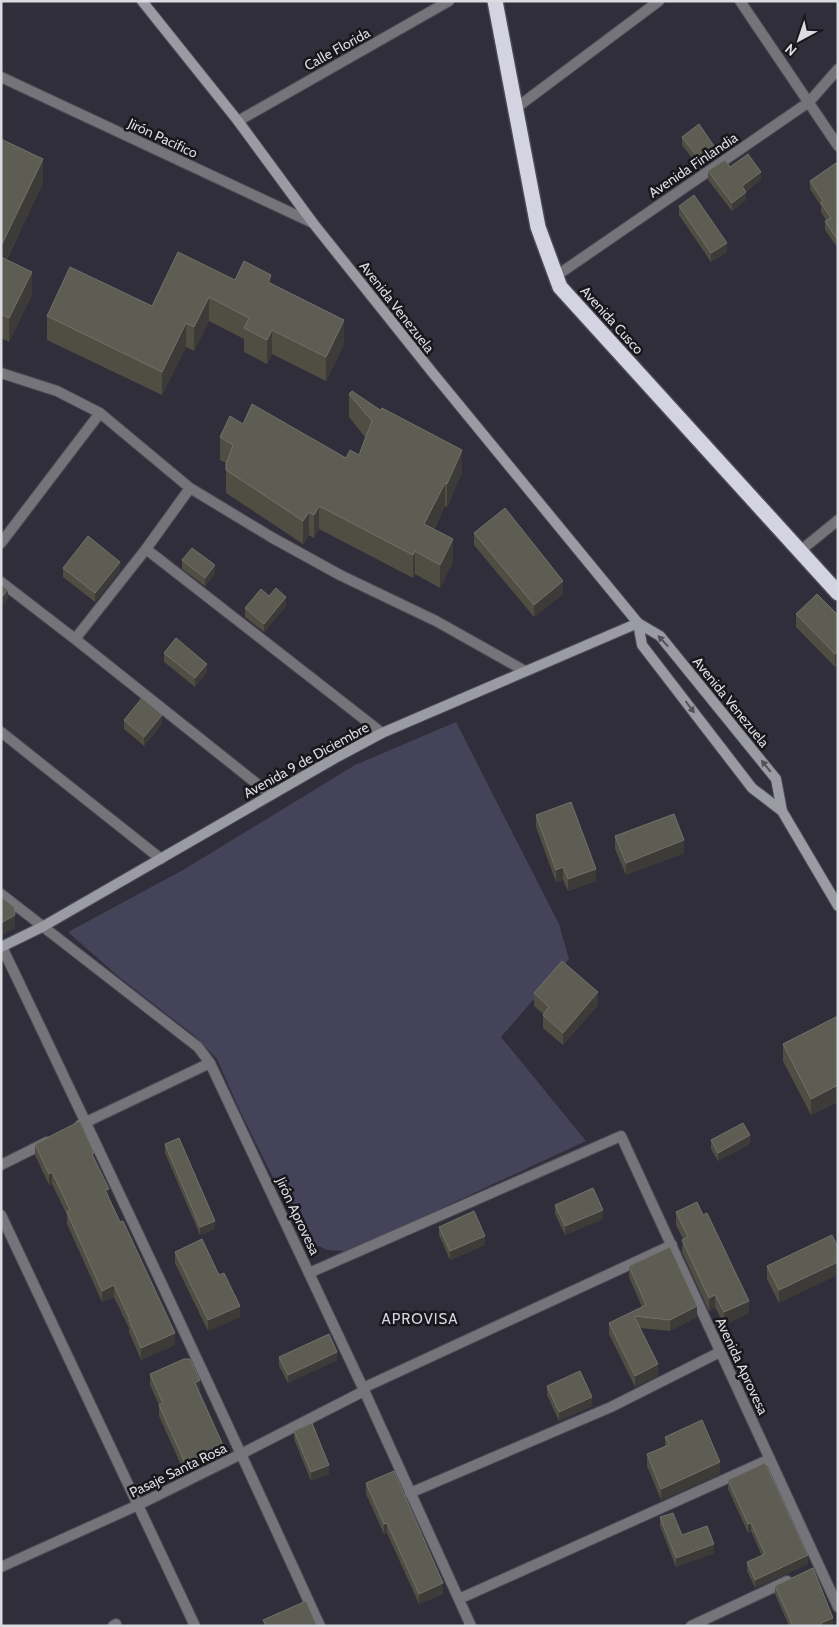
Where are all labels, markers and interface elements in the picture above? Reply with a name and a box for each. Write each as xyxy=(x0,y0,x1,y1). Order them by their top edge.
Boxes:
north arrow xyxy=(774,15,824,65)
street label: Calle Florida xyxy=(301,23,373,74)
text: N xyxy=(781,40,800,60)
street label: Jirón Pacifico xyxy=(124,114,201,162)
street label: Avenida Finlandia xyxy=(645,128,741,201)
street label: Avenida Venezuela xyxy=(356,258,439,357)
street label: Avenida Cusco xyxy=(577,282,648,358)
one-way arrow xyxy=(657,635,669,647)
street label: Avenida Venezuela xyxy=(689,653,773,751)
one-way arrow xyxy=(684,700,695,713)
street label: Avenida 9 de Diciembre xyxy=(240,718,372,802)
one-way arrow xyxy=(760,760,771,773)
street label: Jirón Aprovesa xyxy=(272,1173,324,1258)
district label: APROVISA xyxy=(381,1310,459,1328)
street label: Avenida Aprovesa xyxy=(712,1315,772,1418)
street label: Pasaje Santa Rosa xyxy=(126,1439,230,1501)

